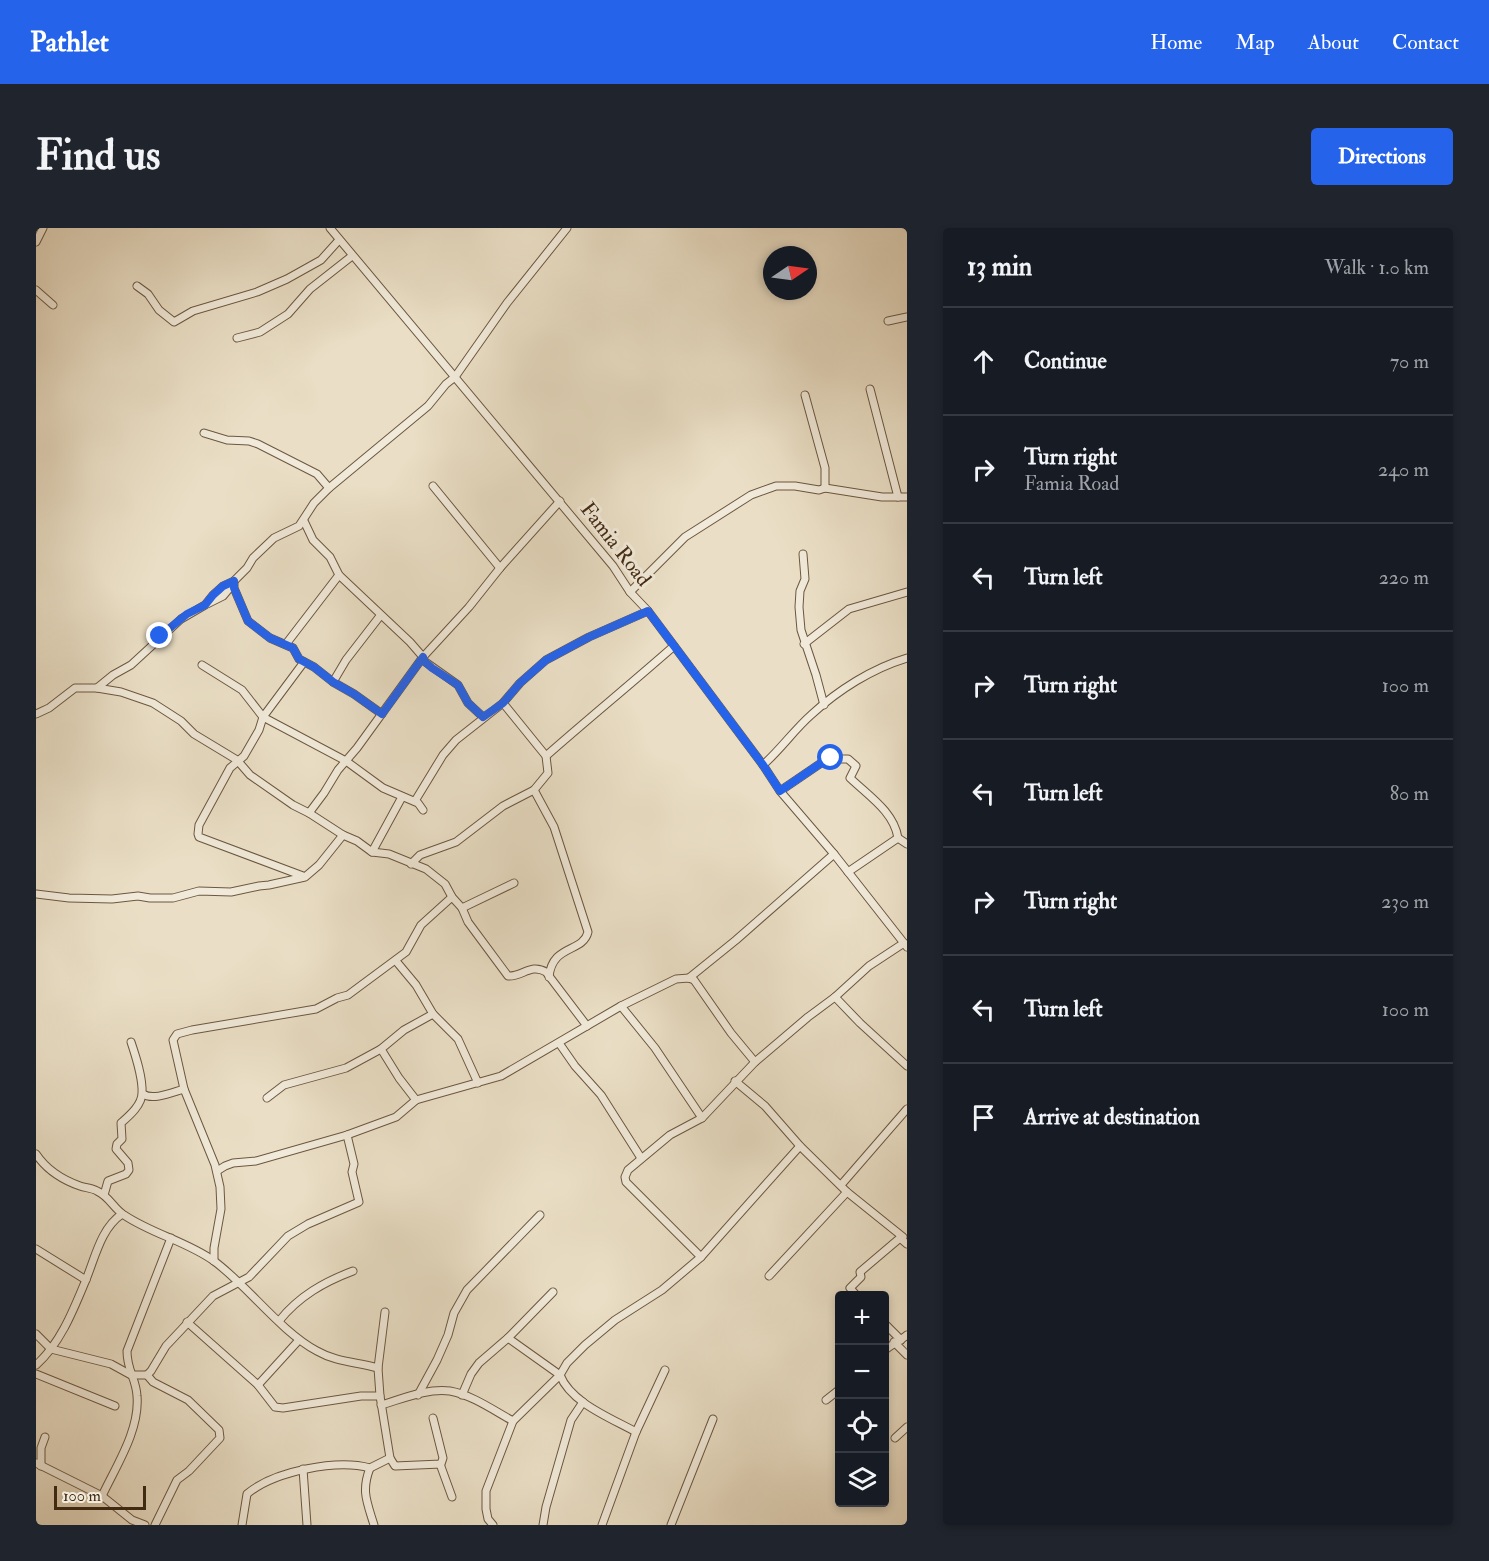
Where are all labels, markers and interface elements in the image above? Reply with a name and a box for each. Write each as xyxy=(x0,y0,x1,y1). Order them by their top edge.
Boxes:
text: Pathlet xyxy=(30,25,109,60)
text: Home xyxy=(1150,29,1202,56)
text: Map xyxy=(1235,29,1275,56)
text: About xyxy=(1308,29,1359,56)
text: Contact xyxy=(1392,29,1459,56)
button: Directions xyxy=(1311,128,1453,185)
text: Find us xyxy=(36,130,160,182)
north arrow xyxy=(763,246,817,300)
text: 13 min xyxy=(967,251,1032,283)
text: Walk · 1.0 km xyxy=(1325,255,1429,280)
icon: ahead xyxy=(967,345,1000,378)
text: Continue xyxy=(1024,347,1107,375)
text: 70 m xyxy=(1390,349,1429,374)
text: Turn right xyxy=(1024,443,1117,471)
icon: right xyxy=(967,453,1000,486)
text: 240 m xyxy=(1378,457,1429,482)
text: Famia Road xyxy=(1024,471,1119,496)
street label: Famia Road xyxy=(574,497,657,593)
icon: left xyxy=(967,561,1000,594)
text: Turn left xyxy=(1024,563,1103,591)
text: 220 m xyxy=(1379,565,1429,590)
route end xyxy=(146,622,172,648)
icon: right xyxy=(967,669,1000,702)
text: Turn right xyxy=(1024,671,1117,699)
text: 100 m xyxy=(1382,673,1429,698)
route start xyxy=(817,744,843,770)
icon: left xyxy=(967,777,1000,810)
text: Turn left xyxy=(1024,779,1103,807)
text: 80 m xyxy=(1390,781,1429,806)
icon: right xyxy=(967,885,1000,918)
text: Turn right xyxy=(1024,887,1117,915)
text: 230 m xyxy=(1381,889,1429,914)
icon: left xyxy=(967,993,1000,1026)
text: Turn left xyxy=(1024,995,1103,1023)
text: 100 m xyxy=(1382,997,1429,1022)
icon: arrive xyxy=(967,1101,1000,1134)
text: Arrive at destination xyxy=(1024,1103,1200,1131)
map controls xyxy=(835,1291,889,1507)
button: + xyxy=(835,1291,889,1345)
button: − xyxy=(835,1345,889,1399)
button: locate xyxy=(835,1399,889,1453)
button: layers xyxy=(835,1453,889,1507)
scale bar xyxy=(54,1483,146,1510)
text: 100 m xyxy=(63,1486,101,1506)

